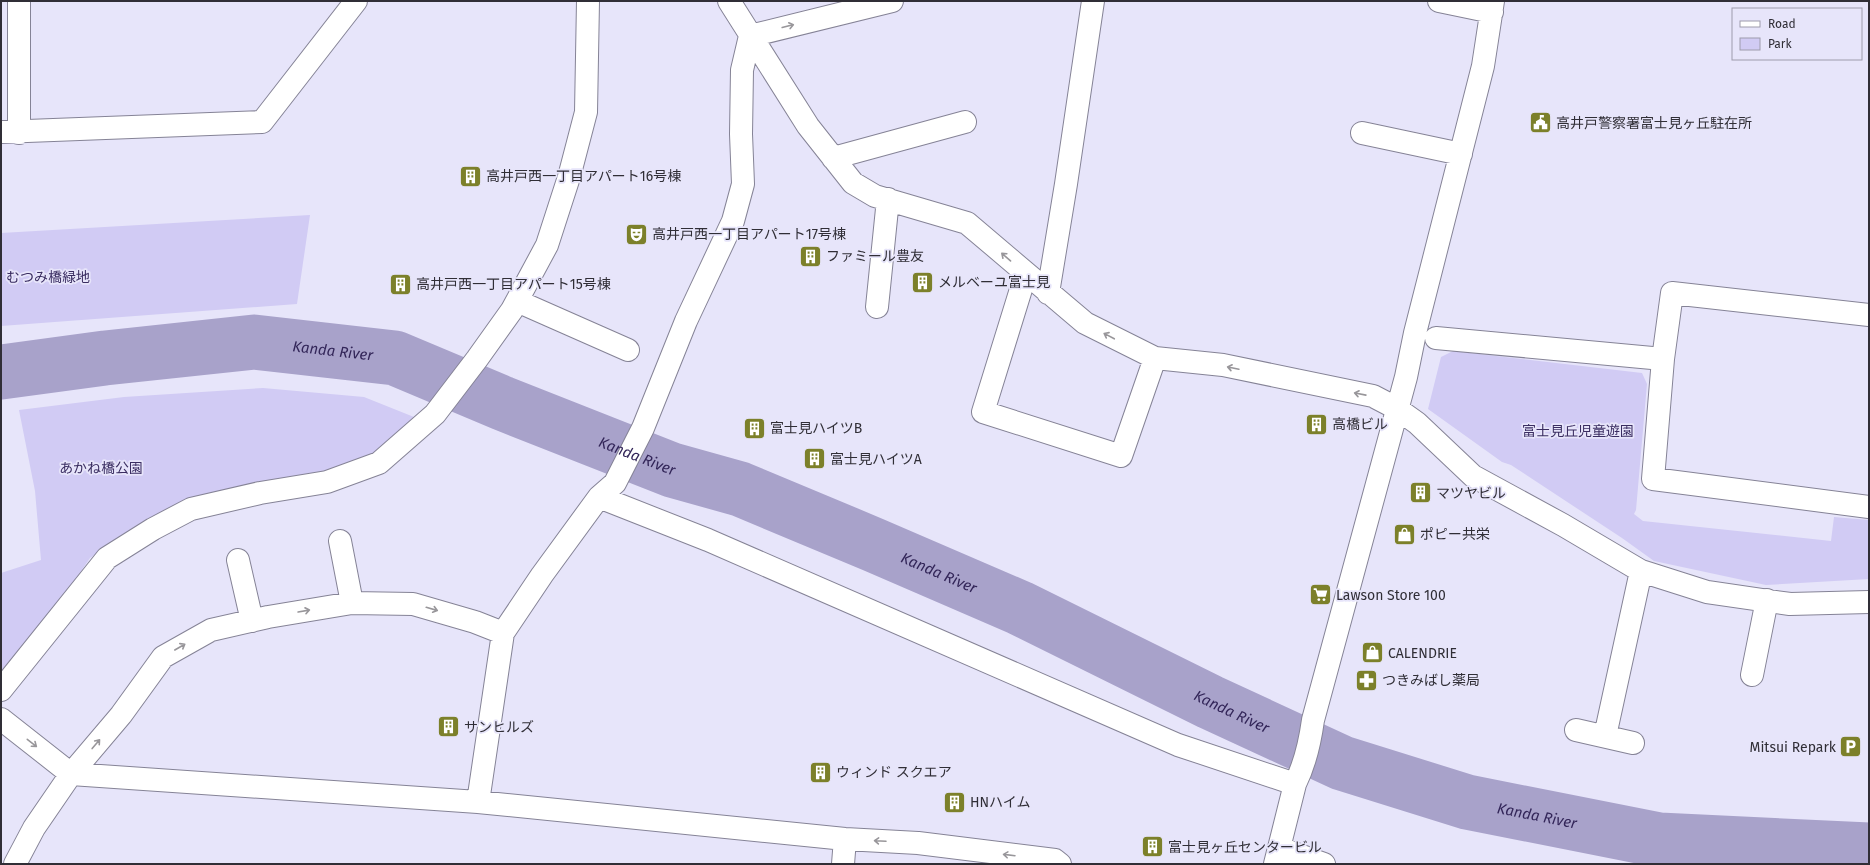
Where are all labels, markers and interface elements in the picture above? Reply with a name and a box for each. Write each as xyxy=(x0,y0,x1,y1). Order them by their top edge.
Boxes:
legend xyxy=(1732,8,1862,60)
text: Road xyxy=(1768,17,1796,31)
one-way arrow xyxy=(781,22,794,30)
text: Park xyxy=(1768,37,1792,51)
public building icon: 高井戸警察署富士見ヶ丘駐在所 xyxy=(1528,110,1554,136)
place label: 高井戸警察署富士見ヶ丘駐在所 xyxy=(1556,115,1752,132)
building icon: 高井戸西一丁目アパート16号棟 xyxy=(457,163,483,189)
place label: 高井戸西一丁目アパート16号棟 xyxy=(486,168,681,185)
theatre icon: 高井戸西一丁目アパート17号棟 xyxy=(623,221,649,247)
place label: 高井戸西一丁目アパート17号棟 xyxy=(652,226,846,243)
building icon: ファミール豊友 xyxy=(797,243,823,269)
place label: ファミール豊友 xyxy=(826,248,924,265)
one-way arrow xyxy=(1001,252,1012,261)
park label: むつみ橋緑地 xyxy=(6,269,90,286)
building icon: メルベーユ富士見 xyxy=(910,269,936,295)
building icon: 高井戸西一丁目アパート15号棟 xyxy=(387,271,413,297)
place label: メルベーユ富士見 xyxy=(938,274,1050,291)
place label: 高井戸西一丁目アパート15号棟 xyxy=(416,276,611,293)
one-way arrow xyxy=(1103,332,1115,339)
water label: Kanda River xyxy=(291,337,375,365)
one-way arrow xyxy=(1227,363,1240,371)
one-way arrow xyxy=(1354,390,1367,398)
building icon: 高橋ビル xyxy=(1303,411,1329,437)
building icon: 富士見ハイツB xyxy=(742,415,768,441)
place label: 高橋ビル xyxy=(1332,416,1388,433)
place label: 富士見ハイツB xyxy=(770,420,862,437)
park label: 富士見丘児童遊園 xyxy=(1522,423,1634,440)
water label: Kanda River xyxy=(596,433,679,480)
building icon: 富士見ハイツA xyxy=(802,446,828,472)
place label: 富士見ハイツA xyxy=(830,451,922,468)
park label: あかね橋公園 xyxy=(59,460,143,477)
building icon: マツヤビル xyxy=(1408,480,1434,506)
place label: マツヤビル xyxy=(1436,485,1506,502)
shop icon: ポピー共栄 xyxy=(1392,521,1418,547)
place label: ポピー共栄 xyxy=(1420,526,1490,543)
water label: Kanda River xyxy=(898,549,981,598)
supermarket icon: Lawson Store 100 xyxy=(1308,582,1334,608)
place label: Lawson Store 100 xyxy=(1336,587,1446,604)
one-way arrow xyxy=(426,606,439,613)
one-way arrow xyxy=(297,607,310,615)
shop icon: CALENDRIE xyxy=(1360,640,1386,666)
one-way arrow xyxy=(174,643,186,651)
place label: CALENDRIE xyxy=(1388,645,1457,662)
pharmacy icon: つきみばし薬局 xyxy=(1353,667,1379,693)
place label: つきみばし薬局 xyxy=(1382,672,1480,689)
water label: Kanda River xyxy=(1191,686,1273,738)
building icon: サンヒルズ xyxy=(436,714,462,740)
place label: サンヒルズ xyxy=(464,719,534,736)
parking icon: Mitsui Repark xyxy=(1838,734,1864,760)
one-way arrow xyxy=(26,739,37,748)
one-way arrow xyxy=(92,739,101,750)
place label: Mitsui Repark xyxy=(1750,739,1837,756)
building icon: ウィンド スクエア xyxy=(807,759,833,785)
place label: ウィンド スクエア xyxy=(836,764,952,781)
building icon: HNハイム xyxy=(942,789,968,815)
place label: HNハイム xyxy=(970,794,1031,811)
water label: Kanda River xyxy=(1496,799,1580,833)
building icon: 富士見ヶ丘センタービル xyxy=(1139,834,1165,860)
one-way arrow xyxy=(874,837,887,845)
place label: 富士見ヶ丘センタービル xyxy=(1168,839,1322,856)
one-way arrow xyxy=(1003,851,1016,858)

